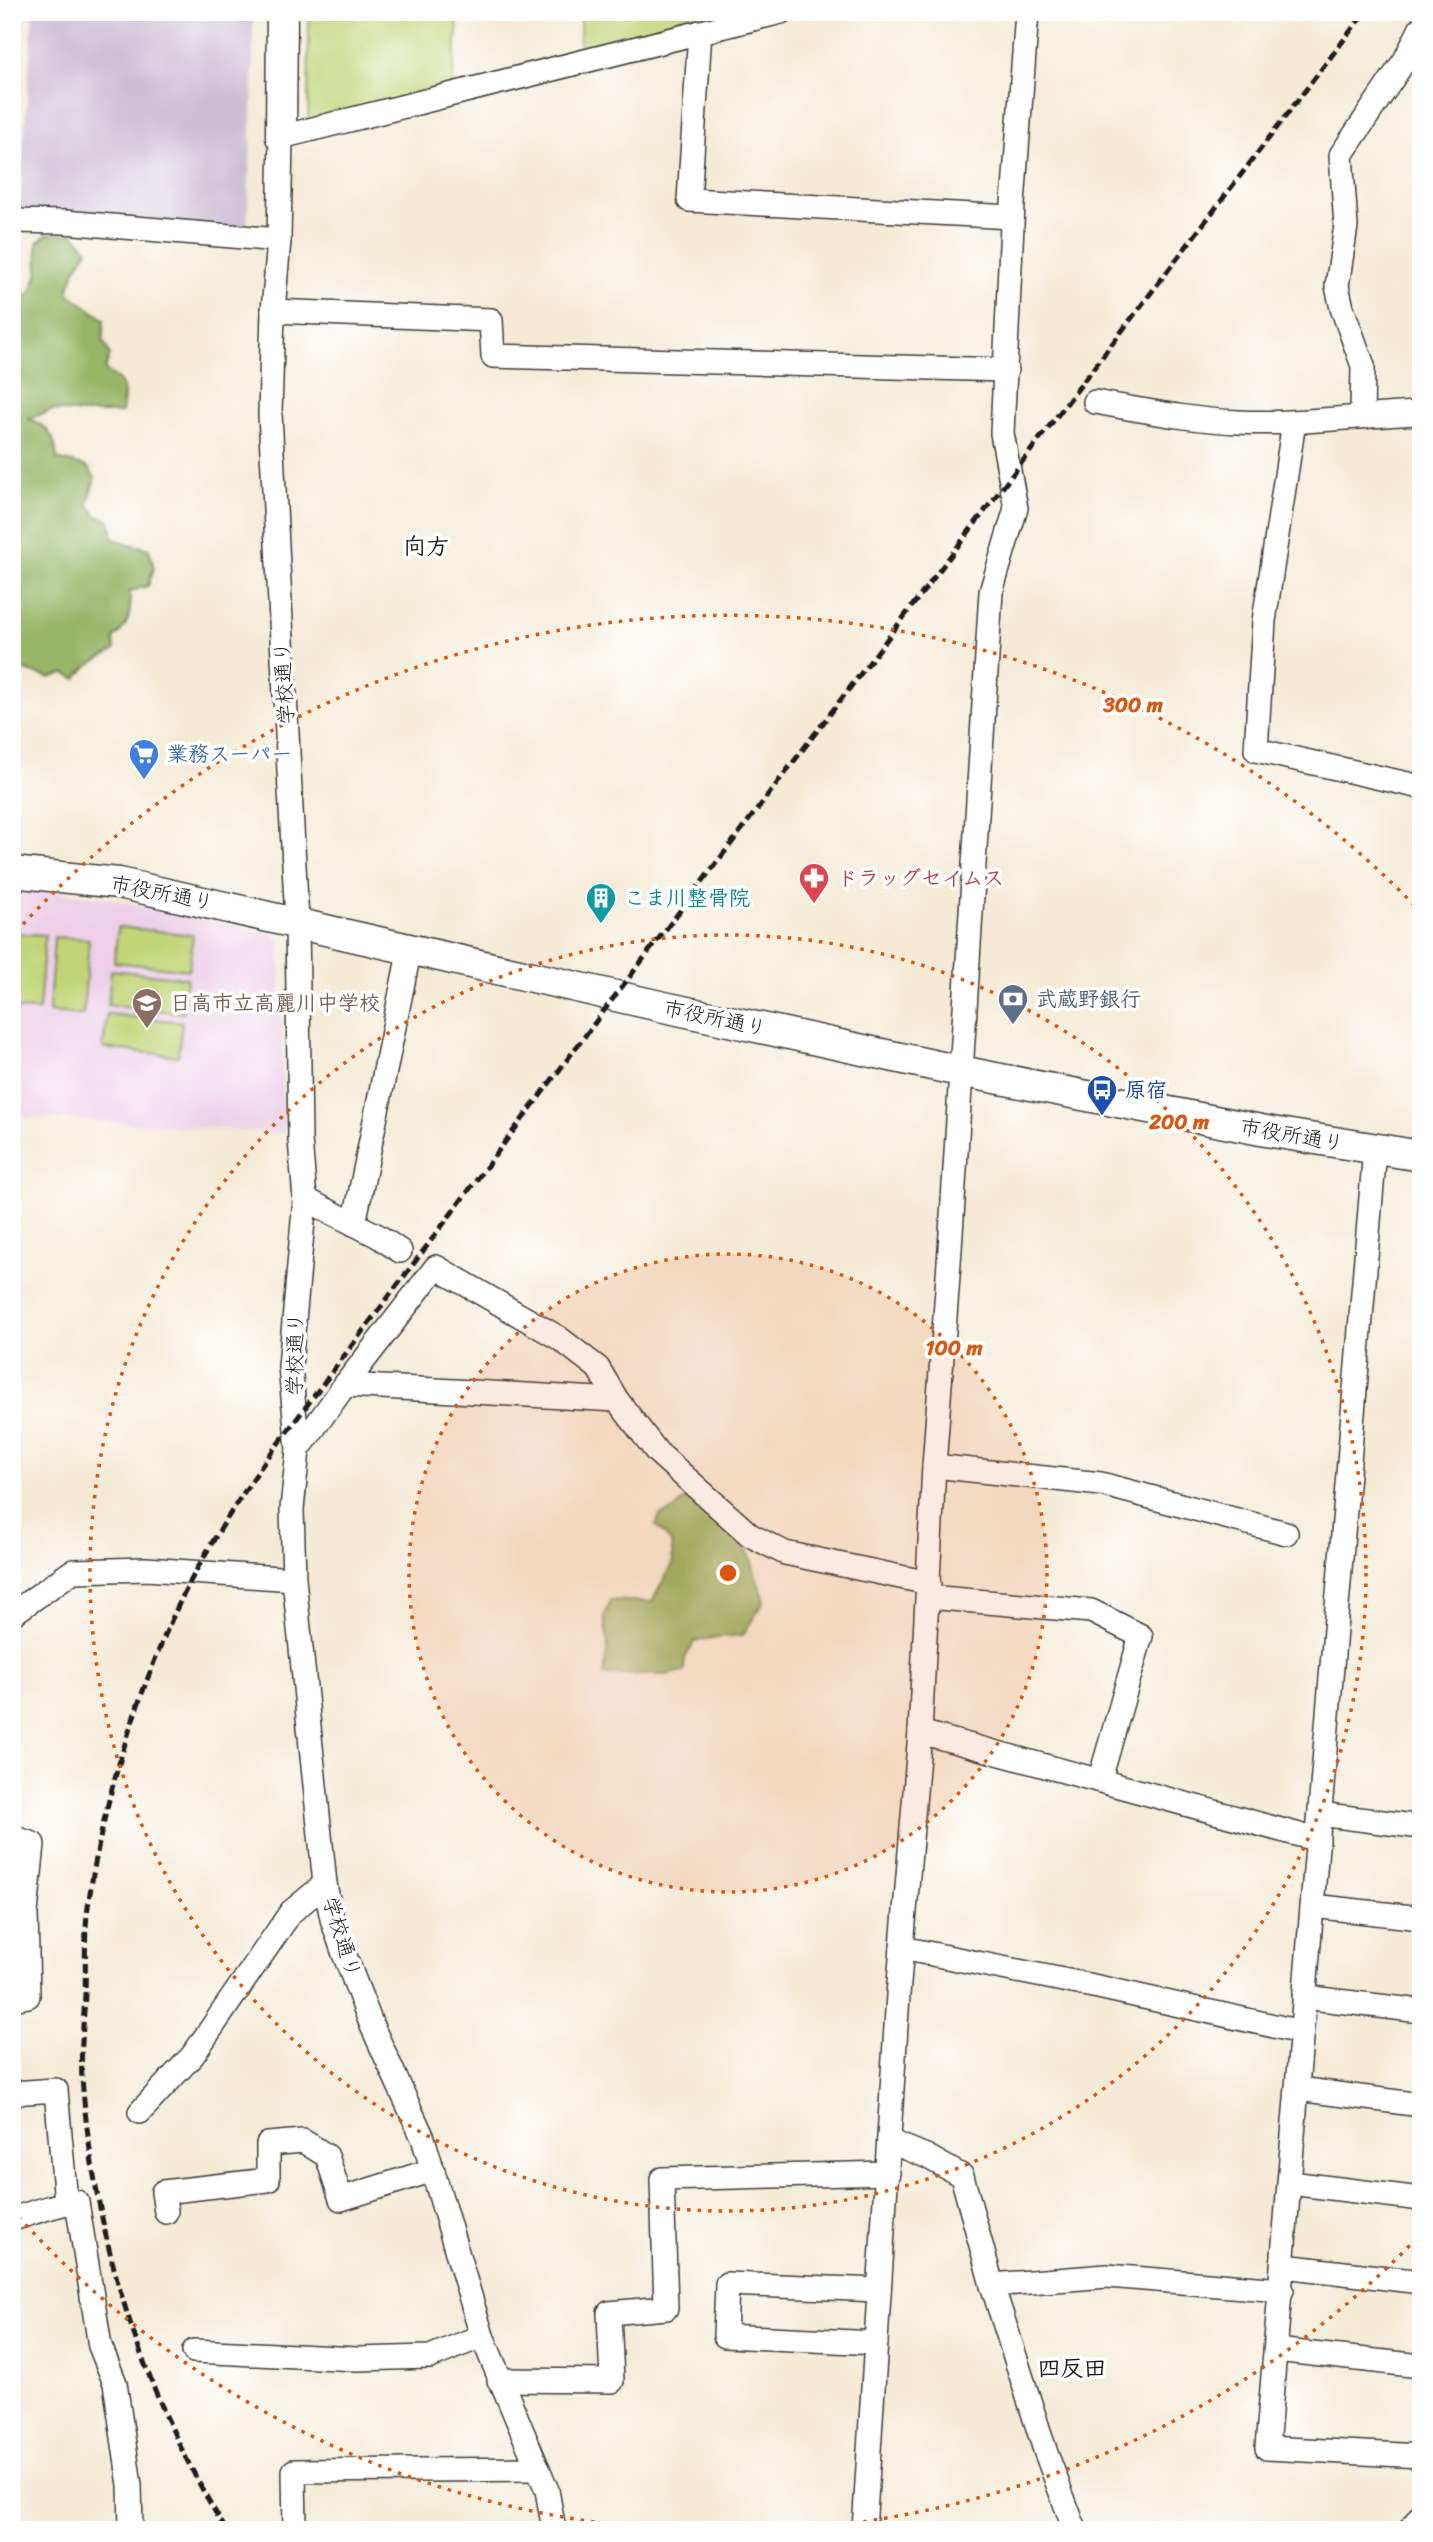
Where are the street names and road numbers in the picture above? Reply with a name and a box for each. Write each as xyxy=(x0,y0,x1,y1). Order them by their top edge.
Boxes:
street label: 学校通り xyxy=(263,640,305,726)
street label: 市役所通り xyxy=(107,864,217,922)
street label: 市役所通り xyxy=(660,988,770,1048)
street label: 市役所通り xyxy=(1237,1107,1347,1163)
street label: 学校通り xyxy=(275,1312,315,1396)
street label: 学校通り xyxy=(312,1891,372,1983)

